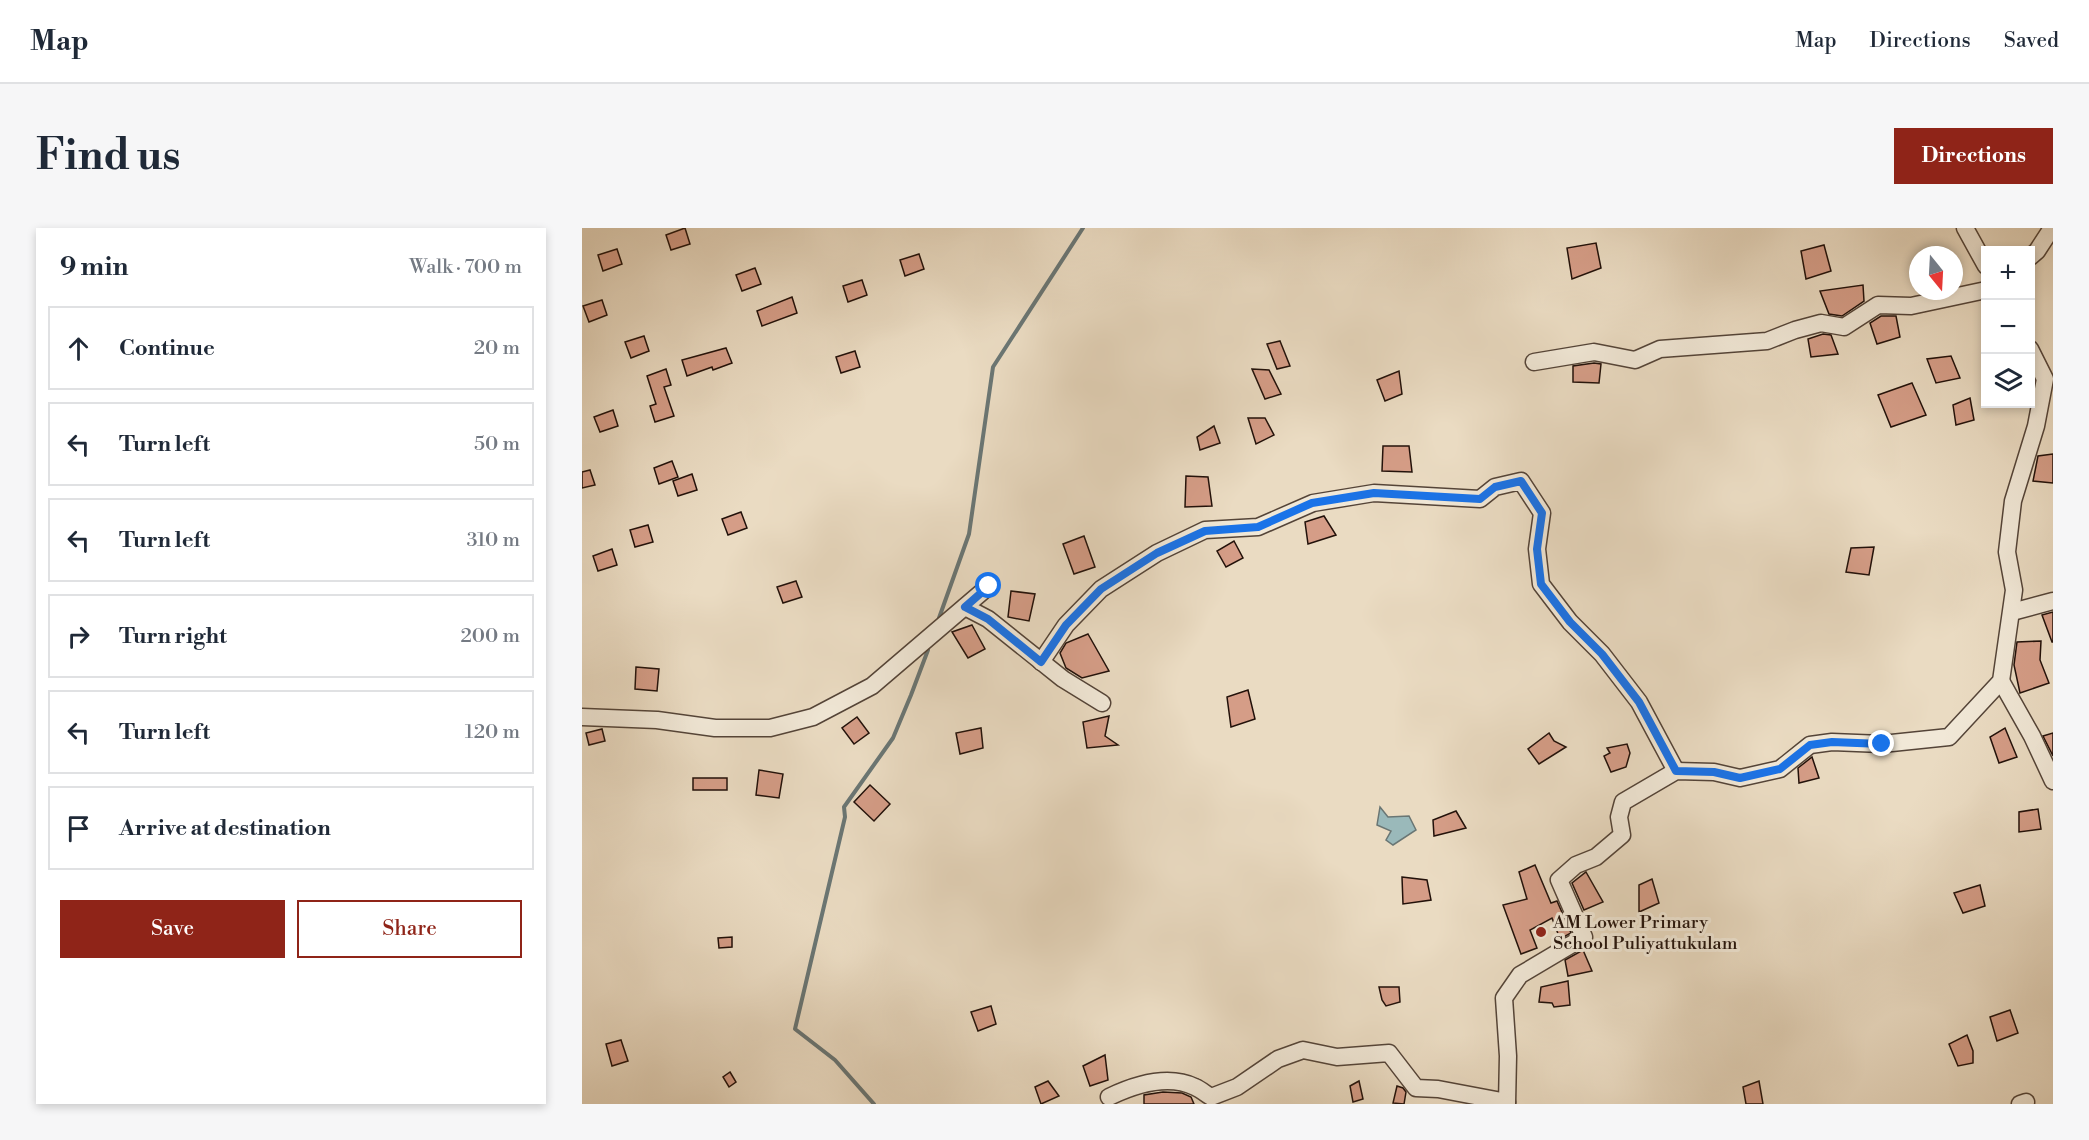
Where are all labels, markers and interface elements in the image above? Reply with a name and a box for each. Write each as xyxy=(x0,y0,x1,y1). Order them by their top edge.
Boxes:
text: Map xyxy=(30,24,89,59)
text: Map xyxy=(1795,28,1837,54)
text: Directions xyxy=(1870,28,1971,54)
text: Saved xyxy=(2004,28,2059,54)
button: Directions xyxy=(1894,128,2053,184)
text: Find us xyxy=(36,130,180,183)
north arrow xyxy=(1909,246,1963,300)
map controls xyxy=(1981,246,2035,408)
button: + xyxy=(1981,246,2035,300)
text: 9 min xyxy=(60,251,128,283)
text: Walk · 700 m xyxy=(409,255,522,280)
button: − xyxy=(1981,300,2035,354)
icon: ahead xyxy=(62,332,95,365)
text: Continue xyxy=(119,335,215,362)
text: 20 m xyxy=(474,336,520,361)
button: layers xyxy=(1981,354,2035,408)
icon: left xyxy=(62,428,95,461)
text: Turn left xyxy=(119,431,210,458)
text: 50 m xyxy=(474,432,520,457)
icon: left xyxy=(62,524,95,557)
text: Turn left xyxy=(119,527,210,554)
text: 310 m xyxy=(467,528,520,553)
route start xyxy=(975,572,1001,598)
icon: right xyxy=(62,620,95,653)
text: Turn right xyxy=(119,623,227,650)
text: 200 m xyxy=(460,624,520,649)
icon: left xyxy=(62,716,95,749)
text: Turn left xyxy=(119,719,210,746)
text: 120 m xyxy=(465,720,520,745)
route end xyxy=(1868,730,1894,756)
icon: arrive xyxy=(62,812,95,845)
text: Arrive at destination xyxy=(119,815,331,842)
button: Save xyxy=(60,900,285,958)
button: Share xyxy=(297,900,522,958)
place label: AM Lower Primary School Puliyattukulam xyxy=(1552,911,1738,955)
marker: AM Lower Primary School Puliyattukulam xyxy=(1534,925,1548,939)

